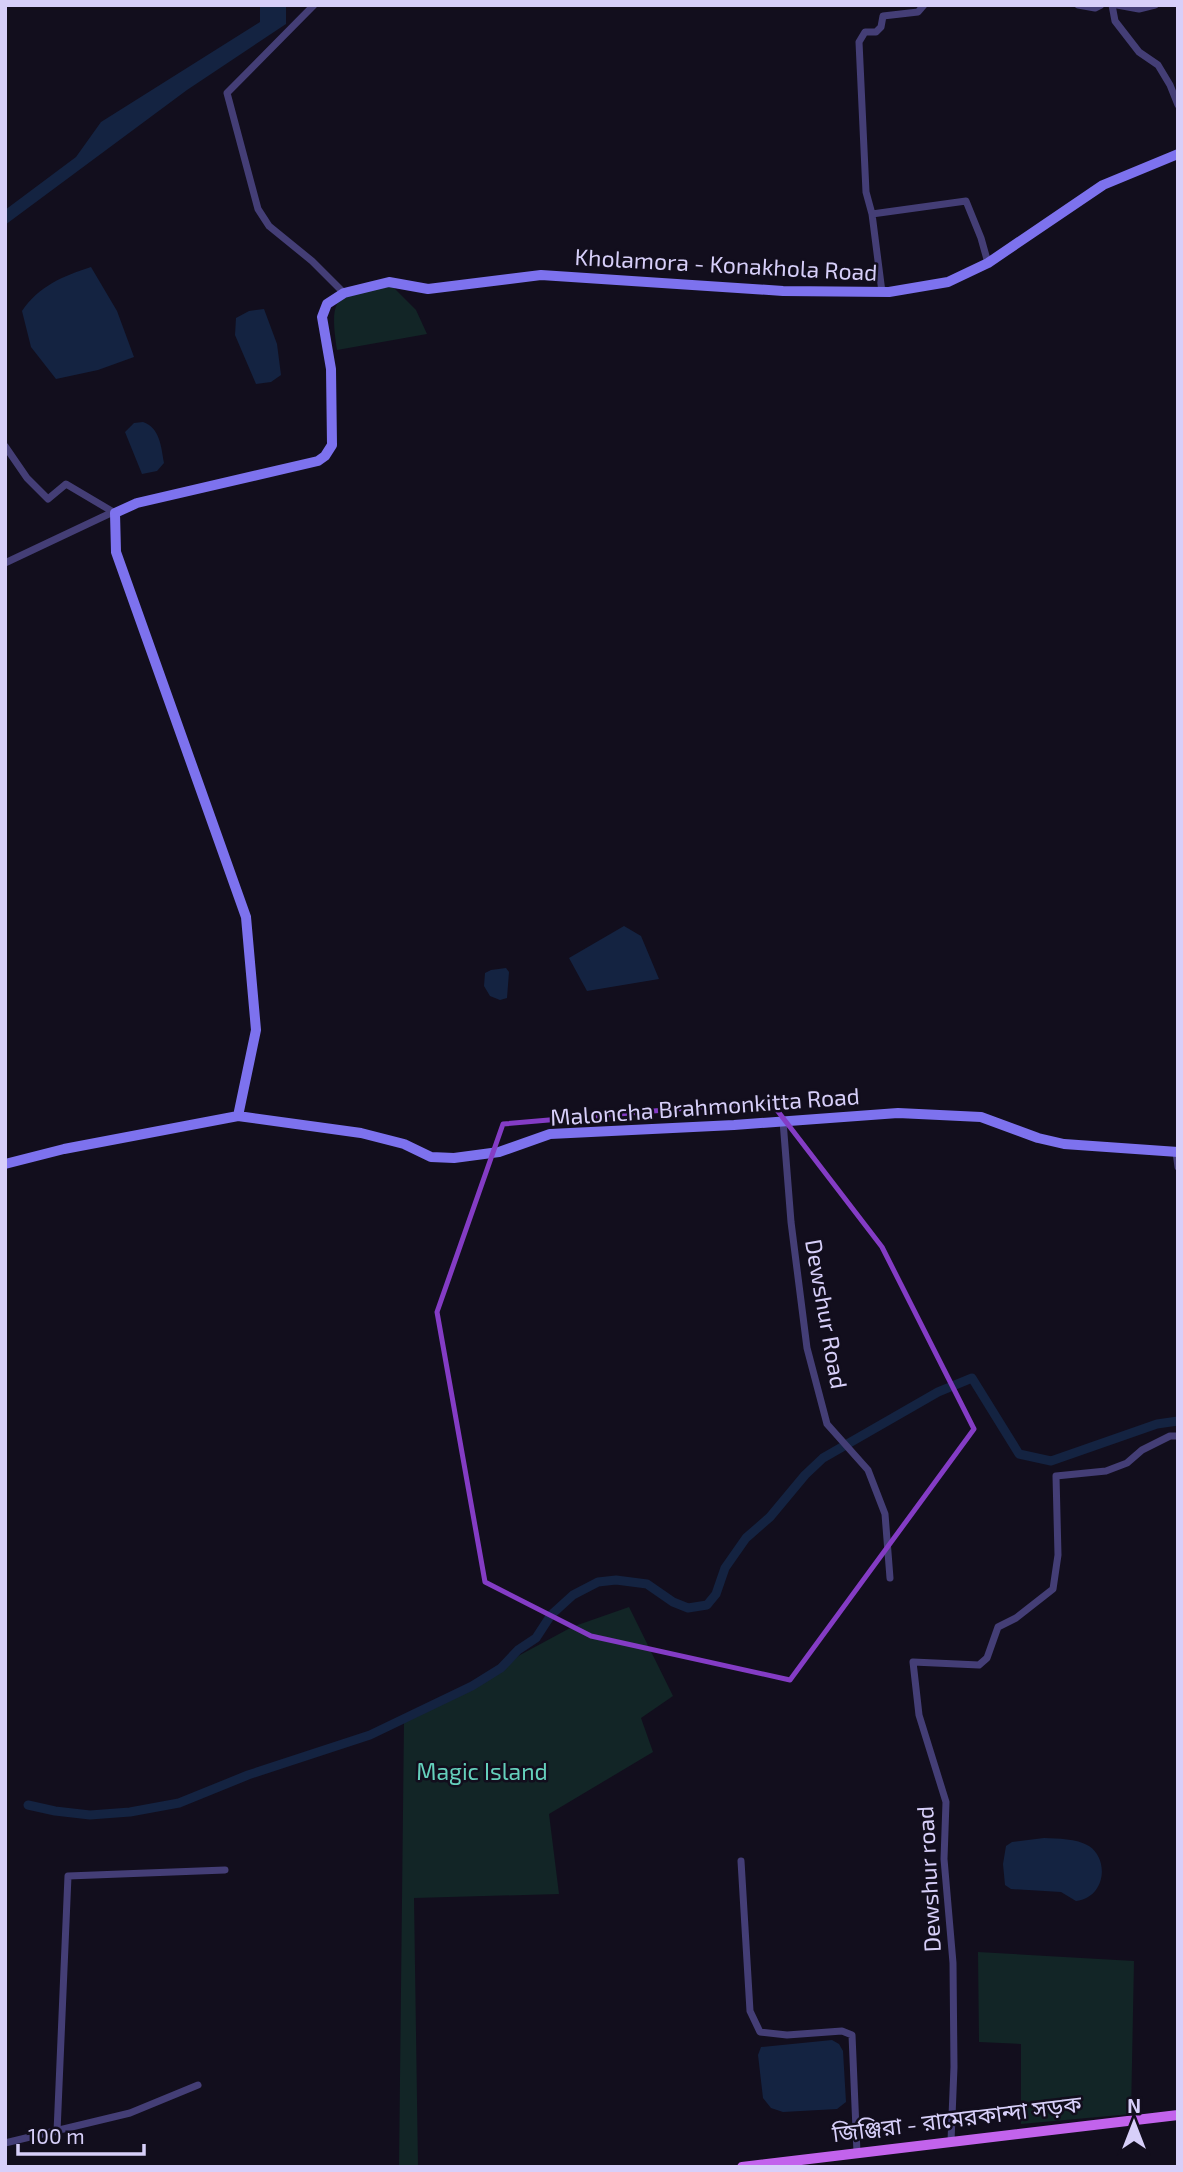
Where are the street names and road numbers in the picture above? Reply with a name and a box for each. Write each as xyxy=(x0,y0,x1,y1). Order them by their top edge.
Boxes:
street label: Kholamora - Konakhola Road xyxy=(574,242,878,286)
street label: Maloncha Brahmonkitta Road xyxy=(549,1081,861,1131)
street label: Dewshur Road xyxy=(800,1237,854,1391)
street label: Dewshur road xyxy=(910,1805,946,1953)
street label: জিঞ্জিরা - রামেরকান্দা সড়ক xyxy=(830,2089,1083,2147)

